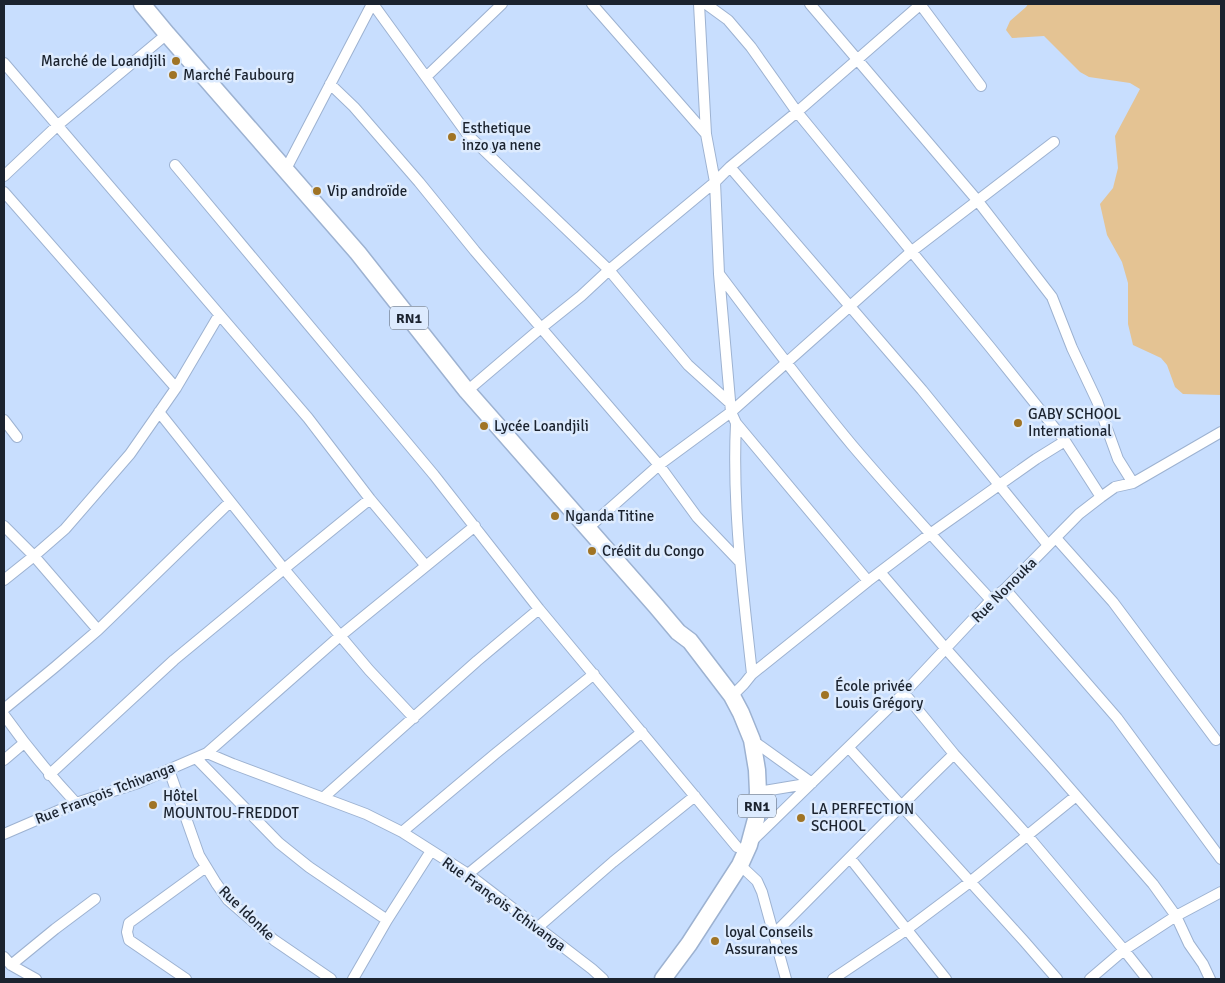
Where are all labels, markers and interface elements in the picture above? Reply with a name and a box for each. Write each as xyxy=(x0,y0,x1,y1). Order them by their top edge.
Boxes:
place label: Marché de Loandjili xyxy=(41,52,166,70)
marker: Marché de Loandjili xyxy=(170,55,182,67)
place label: Marché Faubourg xyxy=(183,66,294,84)
marker: Marché Faubourg xyxy=(167,69,179,81)
place label: Esthetique inzo ya nene xyxy=(462,119,541,154)
marker: Esthetique inzo ya nene xyxy=(446,131,458,143)
place label: Vip androïde xyxy=(327,182,407,200)
marker: Vip androïde xyxy=(311,185,323,197)
road number: RN1 xyxy=(390,306,428,330)
place label: GABY SCHOOL International xyxy=(1028,405,1122,440)
place label: Lycée Loandjili xyxy=(494,417,589,435)
marker: GABY SCHOOL International xyxy=(1012,417,1024,429)
marker: Lycée Loandjili xyxy=(478,420,490,432)
place label: Nganda Titine xyxy=(565,507,654,525)
marker: Nganda Titine xyxy=(549,510,561,522)
place label: Crédit du Congo xyxy=(602,542,705,560)
marker: Crédit du Congo xyxy=(586,545,598,557)
street label: Rue Nonouka xyxy=(968,554,1040,626)
place label: École privée Louis Grégory xyxy=(835,676,923,712)
marker: École privée Louis Grégory xyxy=(819,689,831,701)
street label: Rue François Tchivanga xyxy=(32,758,178,828)
place label: Hôtel MOUNTOU-FREDDOT xyxy=(163,787,300,822)
road number: RN1 xyxy=(738,794,776,818)
marker: Hôtel MOUNTOU-FREDDOT xyxy=(147,799,159,811)
place label: LA PERFECTION SCHOOL xyxy=(811,800,914,835)
marker: LA PERFECTION SCHOOL xyxy=(795,812,807,824)
street label: Rue François Tchivanga xyxy=(439,853,569,955)
street label: Rue Idonke xyxy=(215,882,279,944)
place label: loyal Conseils Assurances xyxy=(725,923,813,958)
marker: loyal Conseils Assurances xyxy=(709,935,721,947)

